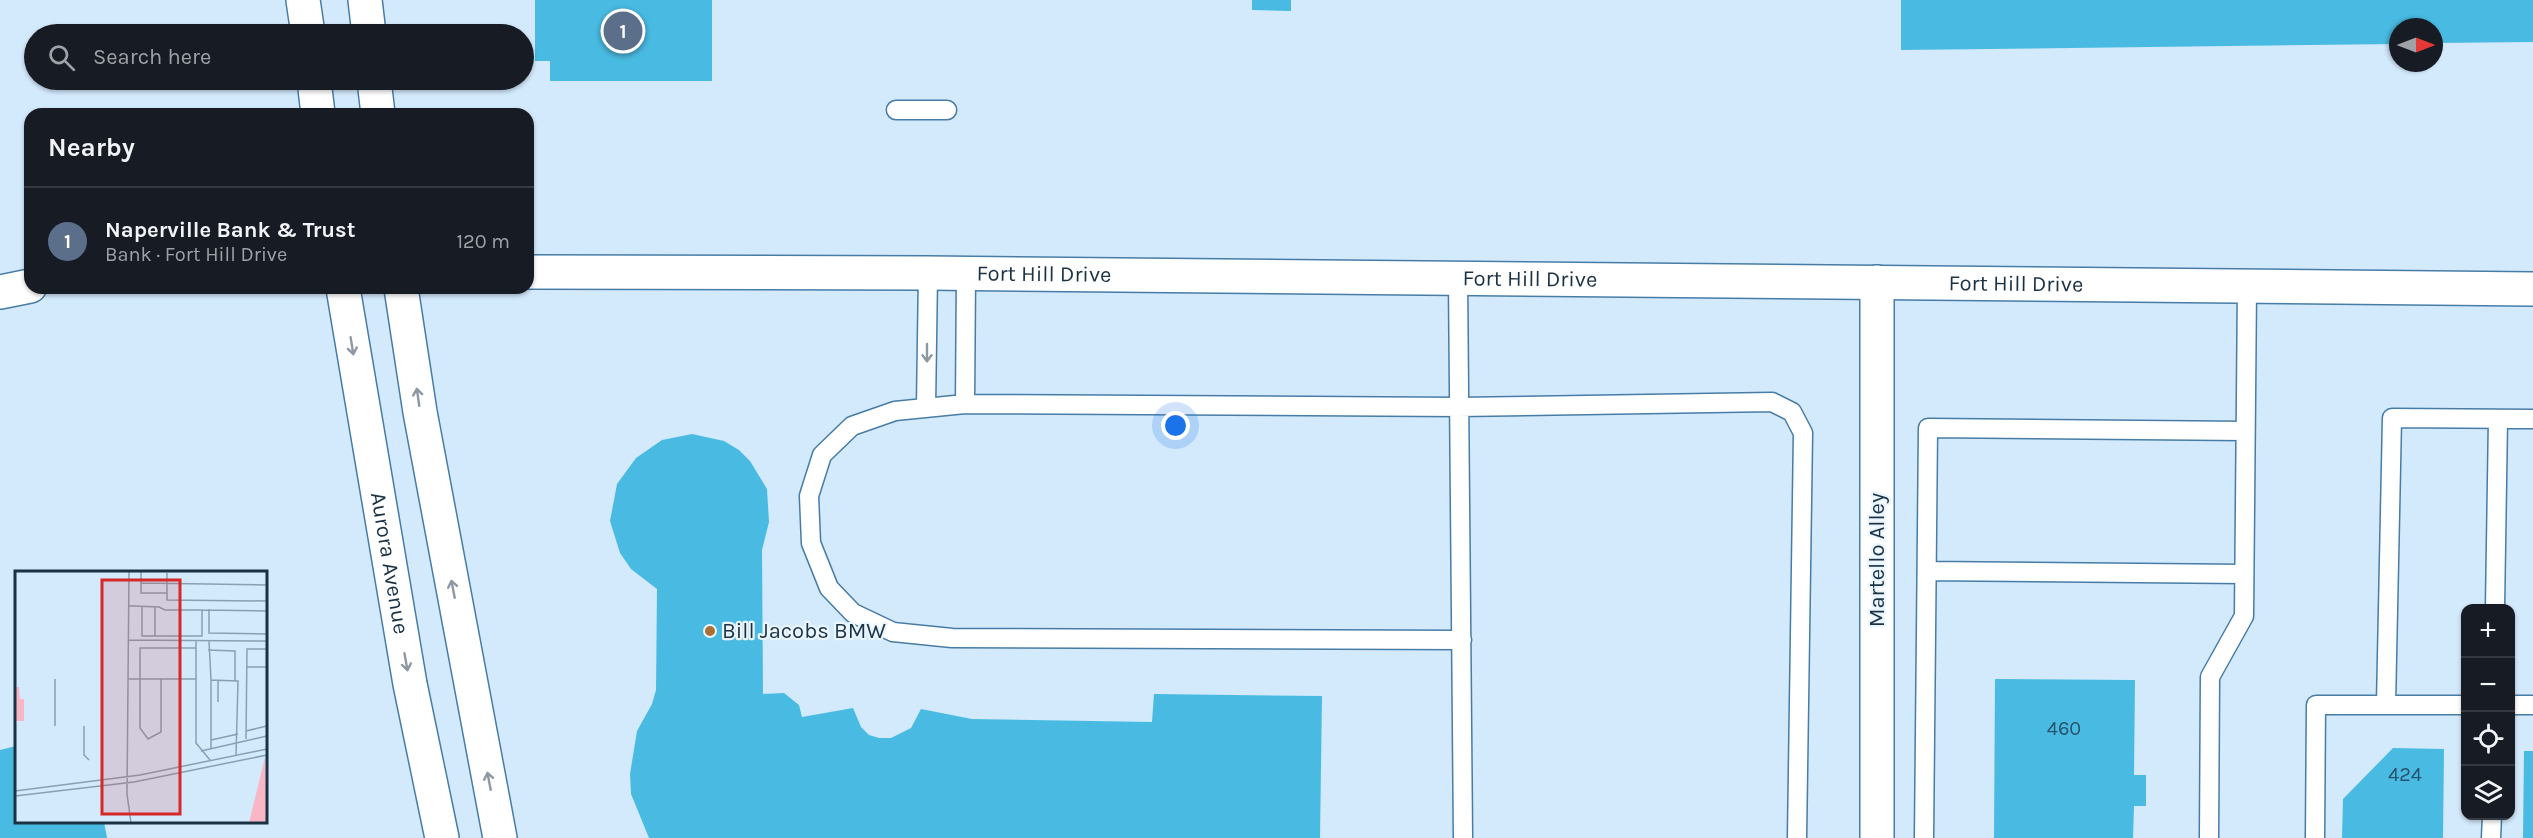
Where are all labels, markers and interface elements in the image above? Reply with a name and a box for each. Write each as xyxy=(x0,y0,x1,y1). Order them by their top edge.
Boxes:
pin: 1 xyxy=(604,9,642,54)
north arrow xyxy=(2389,18,2443,72)
search box xyxy=(24,24,534,90)
icon: search xyxy=(45,41,78,74)
text: Search here xyxy=(93,44,211,70)
text: Nearby xyxy=(48,132,135,163)
text: Naperville Bank & Trust xyxy=(105,217,355,243)
text: 1 xyxy=(64,230,71,253)
text: 120 m xyxy=(456,230,510,253)
text: Bank · Fort Hill Drive xyxy=(105,243,287,266)
street label: Fort Hill Drive xyxy=(977,260,1111,288)
street label: Fort Hill Drive xyxy=(1462,265,1597,293)
street label: Fort Hill Drive xyxy=(1948,270,2083,298)
one-way arrow xyxy=(346,335,357,355)
one-way arrow xyxy=(921,343,933,363)
one-way arrow xyxy=(412,388,423,408)
your location xyxy=(1161,411,1190,440)
street label: Aurora Avenue xyxy=(365,490,414,636)
street label: Martello Alley xyxy=(1864,493,1890,627)
inset map xyxy=(15,571,267,823)
one-way arrow xyxy=(447,580,458,599)
map controls xyxy=(2461,604,2515,820)
button: + xyxy=(2461,604,2515,658)
place label: Bill Jacobs BMW xyxy=(722,618,886,644)
marker: Bill Jacobs BMW xyxy=(703,624,717,638)
one-way arrow xyxy=(401,652,412,672)
button: − xyxy=(2461,658,2515,712)
button: locate xyxy=(2461,712,2515,766)
house number: 460 xyxy=(2047,717,2081,740)
house number: 424 xyxy=(2388,763,2422,786)
button: layers xyxy=(2461,766,2515,820)
one-way arrow xyxy=(483,771,494,791)

